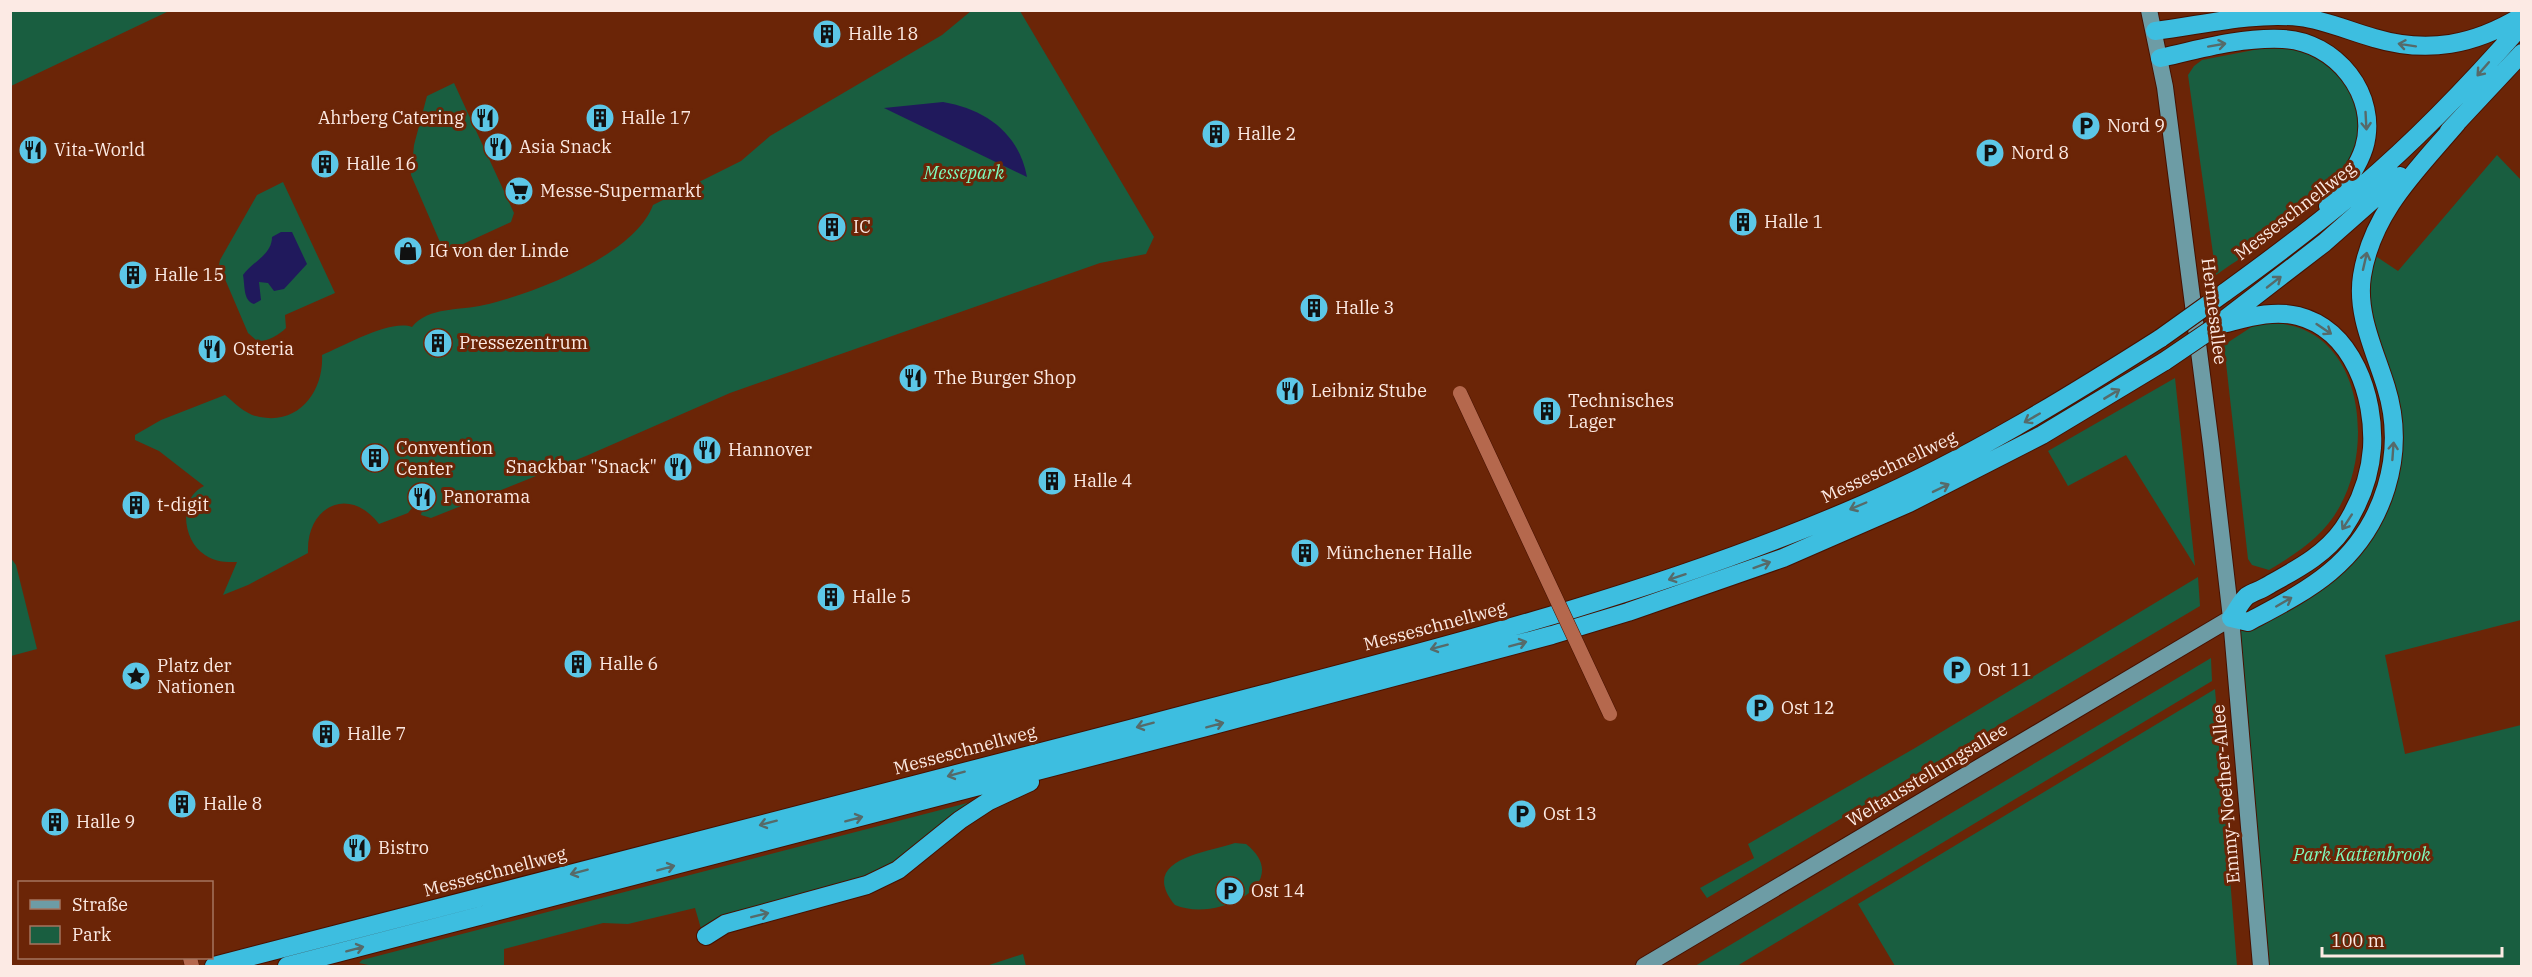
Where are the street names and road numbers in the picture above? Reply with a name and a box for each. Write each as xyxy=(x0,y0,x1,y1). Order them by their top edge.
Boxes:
street label: Messeschnellweg xyxy=(2230,156,2360,265)
street label: Hermesallee xyxy=(2197,256,2232,366)
street label: Messeschnellweg xyxy=(1817,425,1960,508)
street label: Messeschnellweg xyxy=(1361,595,1509,656)
street label: Emmy-Noether-Allee xyxy=(2206,703,2245,885)
street label: Weltausstellungsallee xyxy=(1842,717,2012,832)
street label: Messeschnellweg xyxy=(891,719,1039,780)
street label: Messeschnellweg xyxy=(421,841,569,902)

